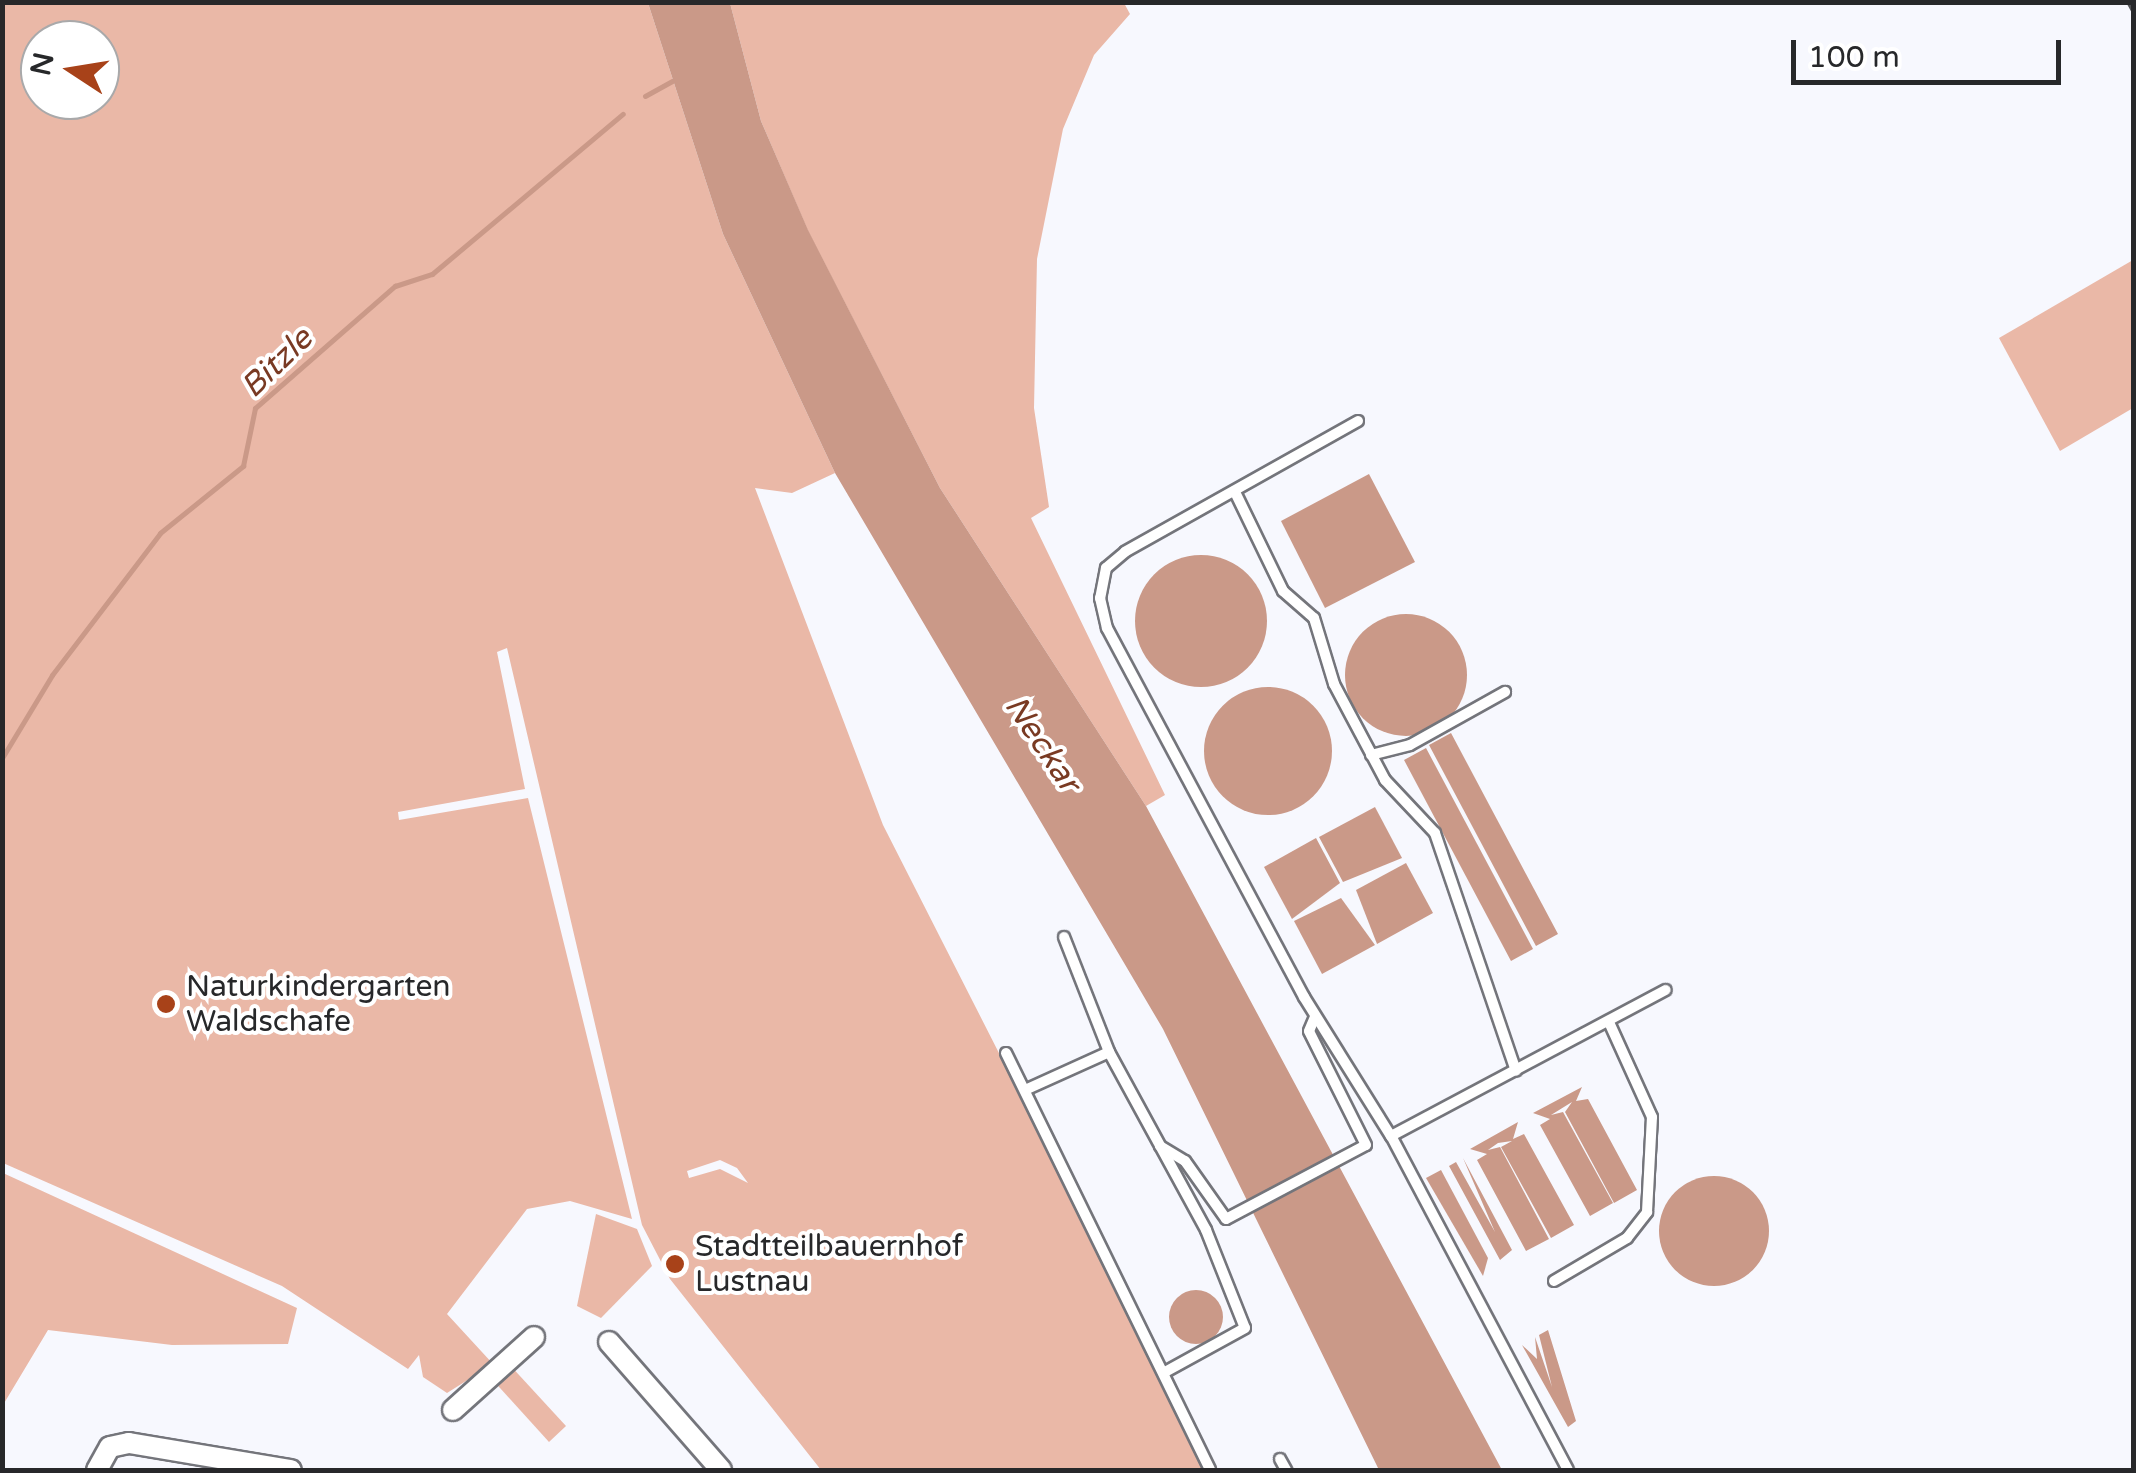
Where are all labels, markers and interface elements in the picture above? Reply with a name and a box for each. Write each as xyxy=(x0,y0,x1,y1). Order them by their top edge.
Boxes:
north arrow xyxy=(20,20,120,120)
scale bar xyxy=(1796,20,2066,82)
text: 100 m xyxy=(1808,39,1900,76)
text: N xyxy=(24,50,62,79)
water label: Bitzle xyxy=(233,320,321,406)
water label: Neckar xyxy=(996,689,1088,799)
place label: Naturkindergarten Waldschafe xyxy=(186,969,451,1040)
marker: Naturkindergarten Waldschafe xyxy=(155,993,177,1015)
place label: Stadtteilbauernhof Lustnau xyxy=(695,1229,963,1300)
marker: Stadtteilbauernhof Lustnau xyxy=(664,1253,686,1275)

